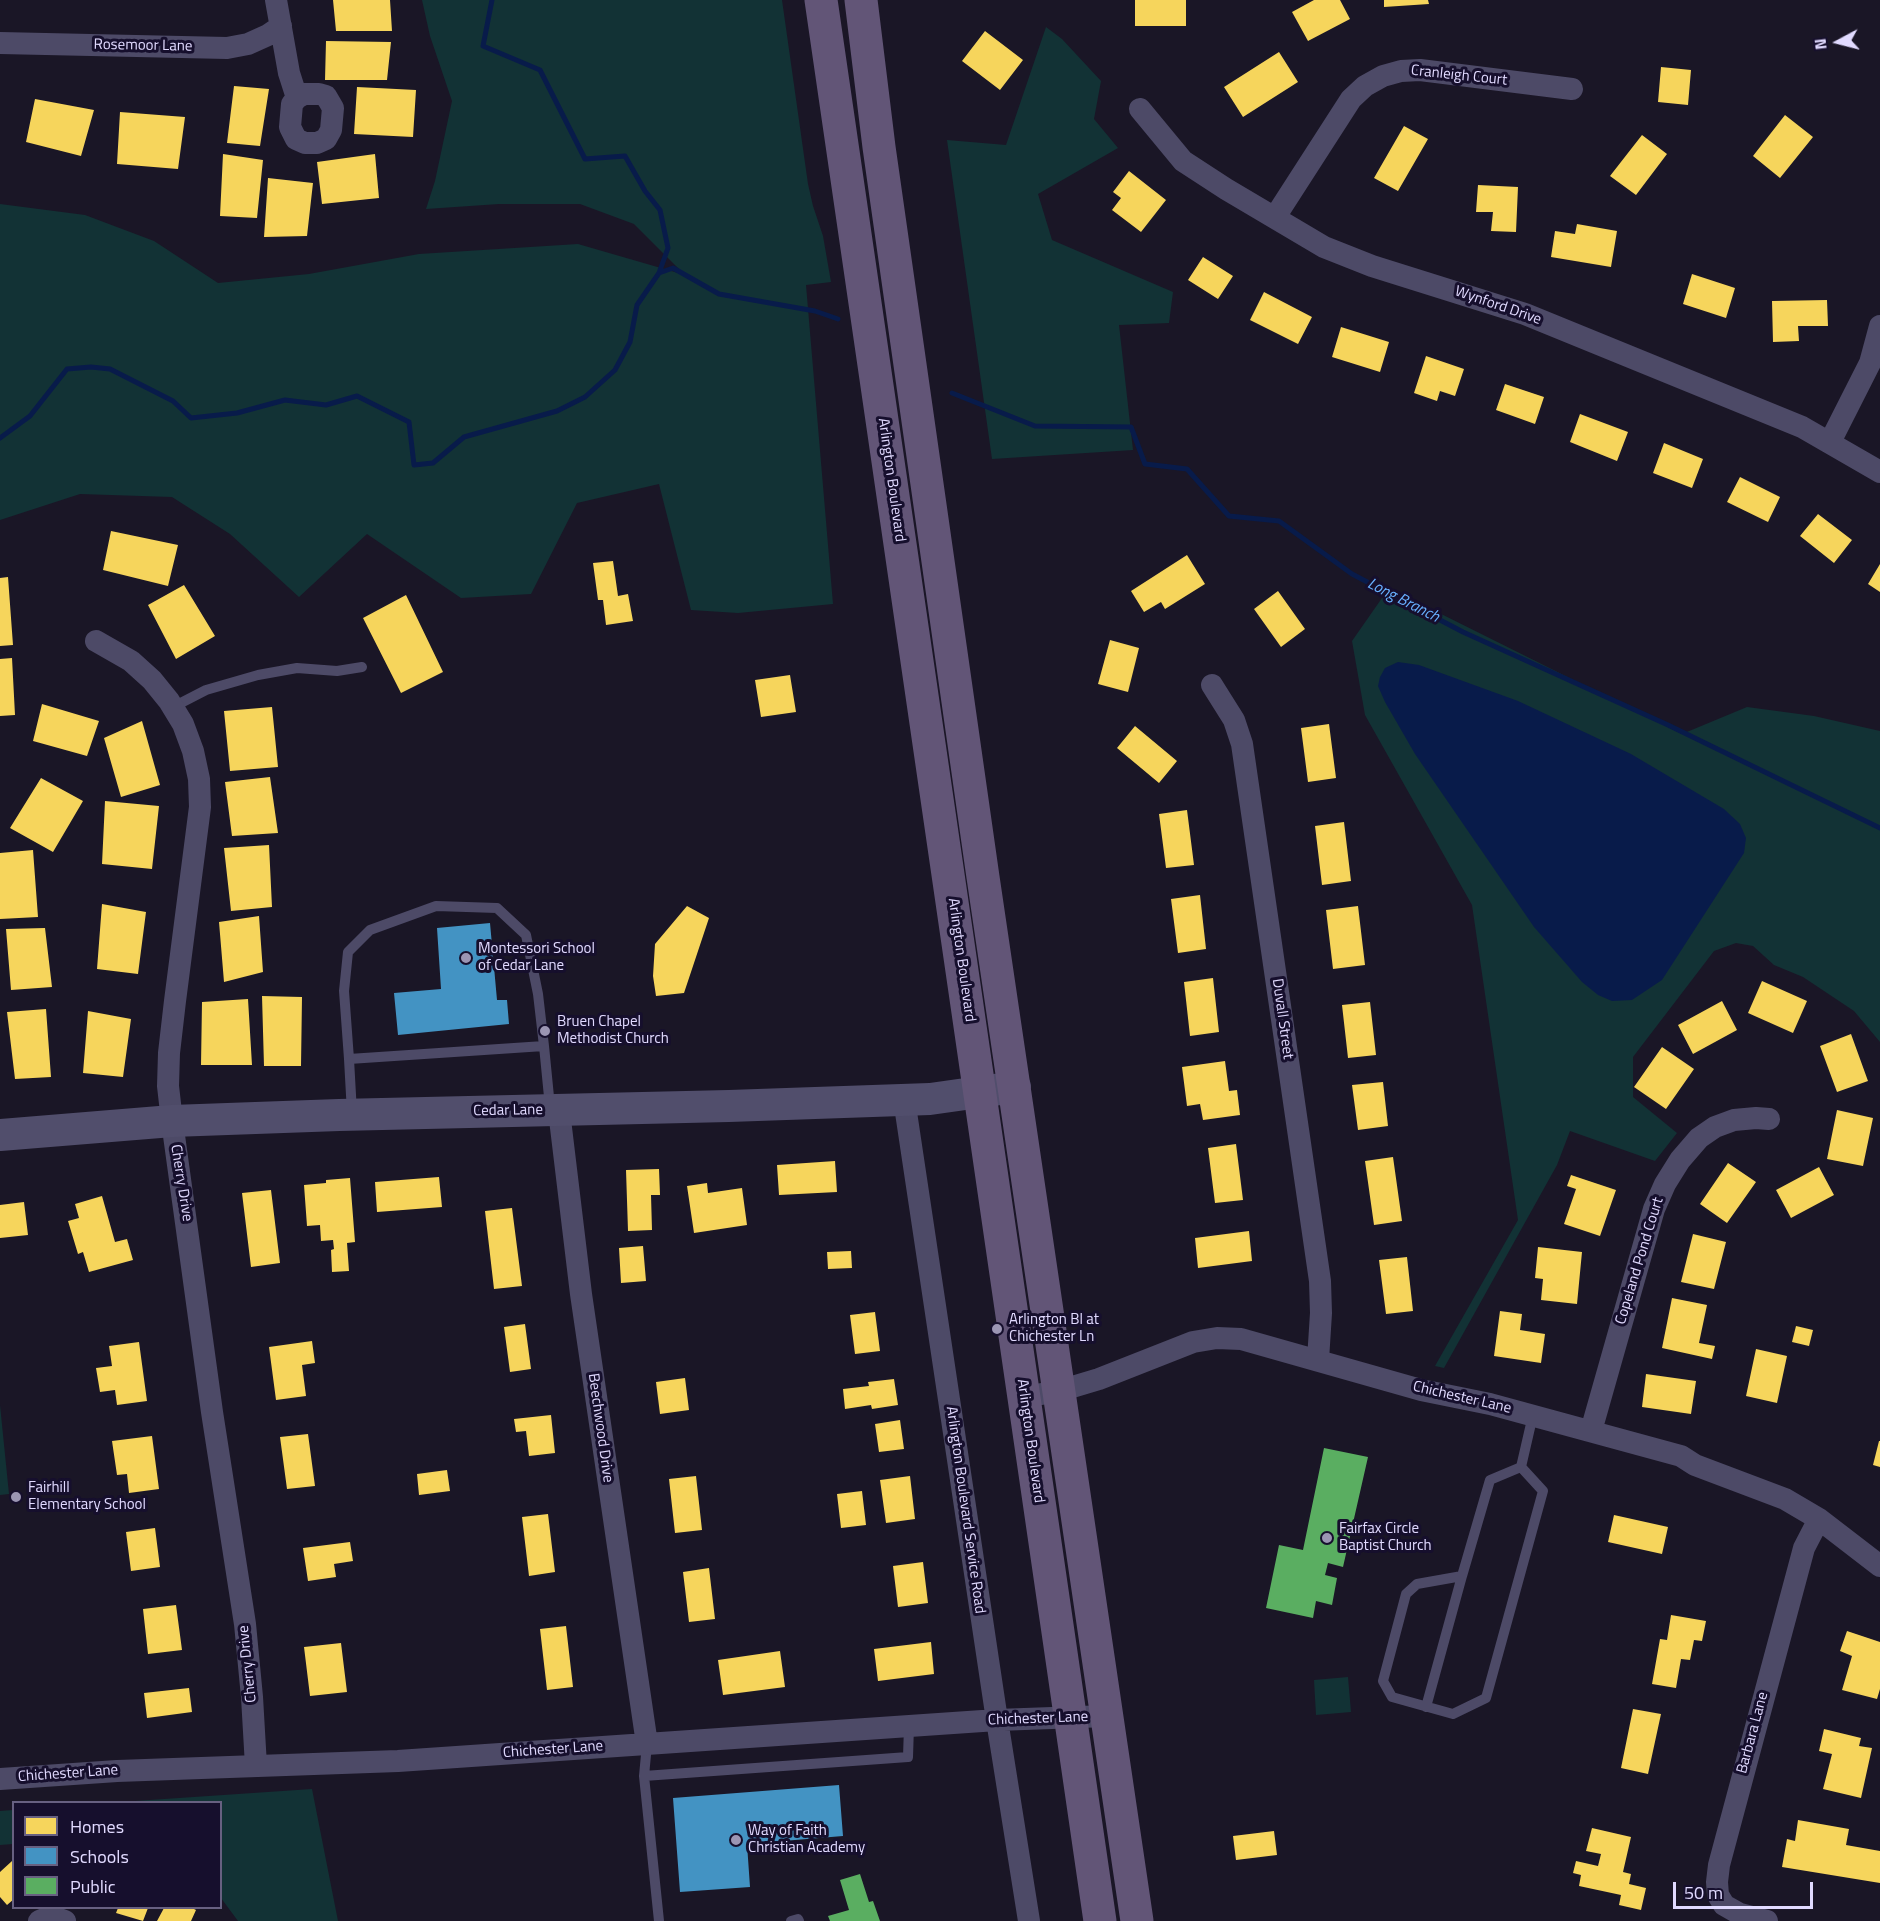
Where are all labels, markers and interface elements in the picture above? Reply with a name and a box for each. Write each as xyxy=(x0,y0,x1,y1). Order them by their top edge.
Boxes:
north arrow xyxy=(1808,12,1868,72)
street label: Rosemoor Lane xyxy=(93,36,193,56)
text: N xyxy=(1808,37,1833,51)
street label: Cranleigh Court xyxy=(1410,62,1508,90)
street label: Wynford Drive xyxy=(1452,283,1544,329)
street label: Arlington Boulevard xyxy=(873,417,909,543)
water label: Long Branch xyxy=(1364,575,1442,627)
street label: Arlington Boulevard xyxy=(943,897,979,1023)
place label: Montessori School of Cedar Lane xyxy=(478,940,595,975)
marker: Montessori School of Cedar Lane xyxy=(459,951,473,965)
street label: Duvall Street xyxy=(1267,978,1297,1060)
place label: Bruen Chapel Methodist Church xyxy=(557,1013,669,1048)
marker: Bruen Chapel Methodist Church xyxy=(538,1024,552,1038)
street label: Cedar Lane xyxy=(473,1101,543,1121)
street label: Cherry Drive xyxy=(166,1143,196,1223)
street label: Copeland Pond Court xyxy=(1612,1195,1668,1327)
place label: Arlington Bl at Chichester Ln xyxy=(1009,1311,1099,1346)
marker: Arlington Bl at Chichester Ln xyxy=(990,1322,1004,1336)
street label: Beechwood Drive xyxy=(583,1372,617,1484)
street label: Arlington Boulevard xyxy=(1012,1378,1048,1504)
street label: Chichester Lane xyxy=(1411,1378,1513,1418)
street label: Arlington Boulevard Service Road xyxy=(942,1405,988,1615)
place label: Fairhill Elementary School xyxy=(28,1479,146,1514)
marker: Fairhill Elementary School xyxy=(9,1490,23,1504)
place label: Fairfax Circle Baptist Church xyxy=(1339,1520,1432,1555)
marker: Fairfax Circle Baptist Church xyxy=(1320,1531,1334,1545)
street label: Cherry Drive xyxy=(235,1625,261,1703)
street label: Barbara Lane xyxy=(1733,1690,1773,1776)
street label: Chichester Lane xyxy=(988,1708,1088,1730)
street label: Chichester Lane xyxy=(502,1738,604,1762)
street label: Chichester Lane xyxy=(17,1762,119,1786)
legend xyxy=(12,1801,222,1909)
text: Homes xyxy=(70,1813,124,1840)
place label: Way of Faith Christian Academy xyxy=(748,1822,865,1857)
marker: Way of Faith Christian Academy xyxy=(729,1833,743,1847)
text: Schools xyxy=(70,1843,129,1870)
scale bar xyxy=(1676,1870,1816,1908)
text: Public xyxy=(70,1873,116,1900)
text: 50 m xyxy=(1684,1879,1723,1906)

